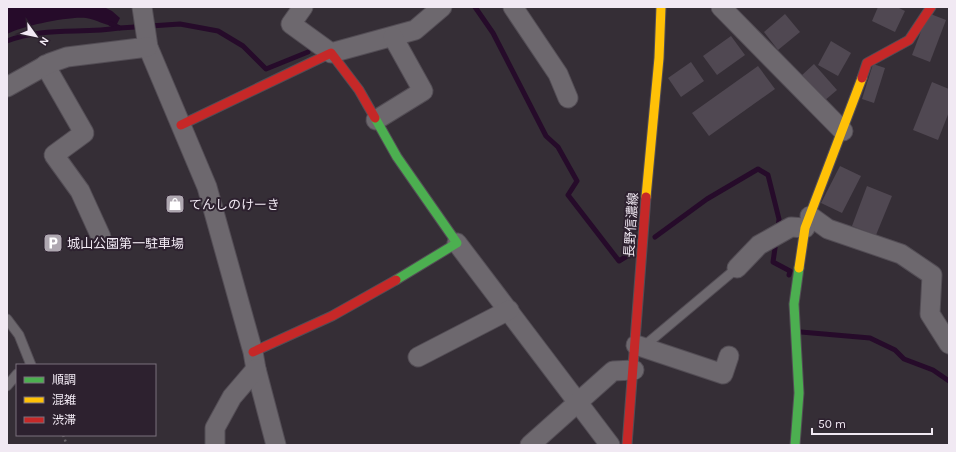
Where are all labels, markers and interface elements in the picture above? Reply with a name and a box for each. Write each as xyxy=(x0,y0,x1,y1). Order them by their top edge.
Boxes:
north arrow xyxy=(16,16,56,56)
text: N xyxy=(36,34,52,48)
street label: 長野信濃線 xyxy=(621,192,641,258)
shop icon: てんしのけーき xyxy=(164,193,186,215)
place label: てんしのけーき xyxy=(189,197,280,212)
parking icon: 城山公園第一駐車場 xyxy=(42,232,64,254)
place label: 城山公園第一駐車場 xyxy=(67,236,184,251)
legend xyxy=(16,364,156,436)
text: 順調 xyxy=(52,373,76,387)
text: 混雑 xyxy=(52,393,76,407)
scale bar xyxy=(812,410,932,436)
text: 渋滞 xyxy=(52,413,76,427)
text: 50 m xyxy=(818,417,846,431)

